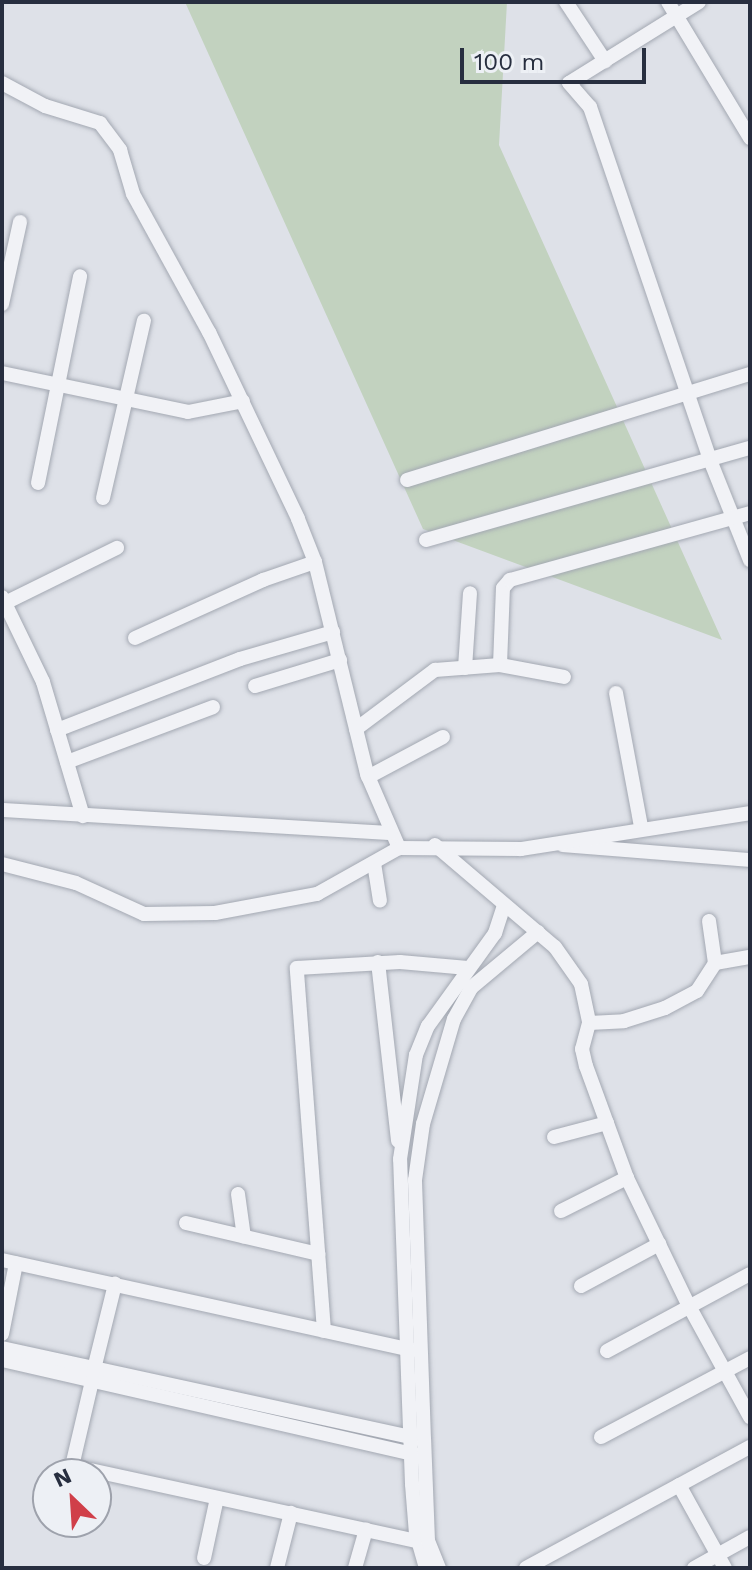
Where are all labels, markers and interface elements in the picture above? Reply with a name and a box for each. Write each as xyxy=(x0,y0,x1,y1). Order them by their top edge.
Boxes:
scale bar xyxy=(464,32,650,82)
text: 100 m xyxy=(474,48,544,76)
north arrow xyxy=(32,1458,112,1538)
text: N xyxy=(50,1463,75,1492)

